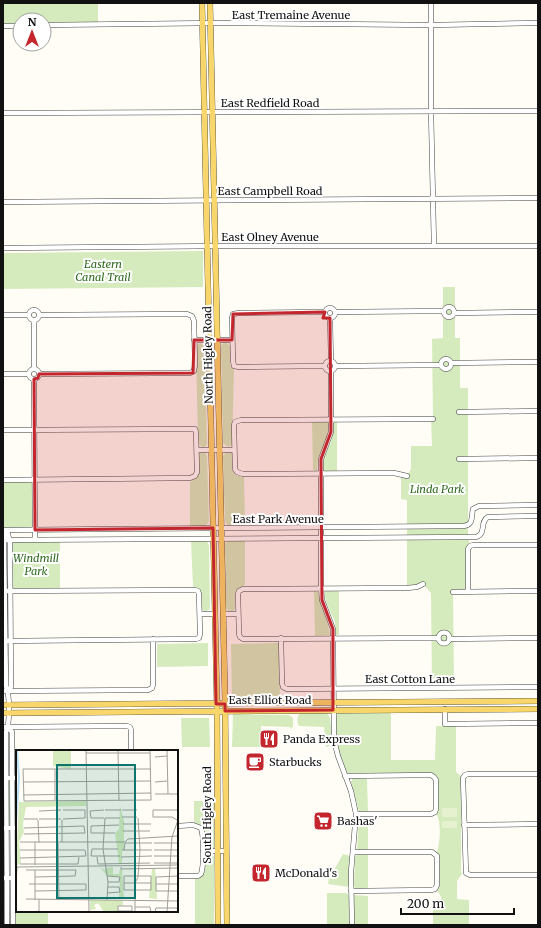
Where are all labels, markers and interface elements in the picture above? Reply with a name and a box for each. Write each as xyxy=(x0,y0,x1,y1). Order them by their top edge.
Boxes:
street label: East Tremaine Avenue xyxy=(232,8,350,22)
north arrow xyxy=(12,12,52,52)
text: N xyxy=(28,15,37,29)
street label: East Redfield Road xyxy=(221,96,320,110)
street label: East Campbell Road xyxy=(218,184,323,198)
street label: East Olney Avenue xyxy=(221,230,319,244)
park label: Eastern Canal Trail xyxy=(75,257,131,284)
street label: North Higley Road xyxy=(200,306,216,404)
park label: Linda Park xyxy=(410,482,464,496)
street label: East Park Avenue xyxy=(232,512,324,526)
park label: Windmill Park xyxy=(13,551,59,578)
street label: East Cotton Lane xyxy=(365,672,455,686)
street label: East Elliot Road xyxy=(228,693,312,707)
restaurant icon: Panda Express xyxy=(258,728,280,750)
place label: Panda Express xyxy=(283,732,360,746)
inset map xyxy=(16,750,178,912)
cafe icon: Starbucks xyxy=(244,751,266,773)
place label: Starbucks xyxy=(269,755,322,769)
street label: South Higley Road xyxy=(200,766,214,864)
supermarket icon: Bashas' xyxy=(312,810,334,832)
place label: Bashas' xyxy=(337,814,377,828)
restaurant icon: McDonald's xyxy=(250,862,272,884)
place label: McDonald's xyxy=(275,866,337,880)
scale bar xyxy=(401,890,514,916)
text: 200 m xyxy=(407,896,444,911)

